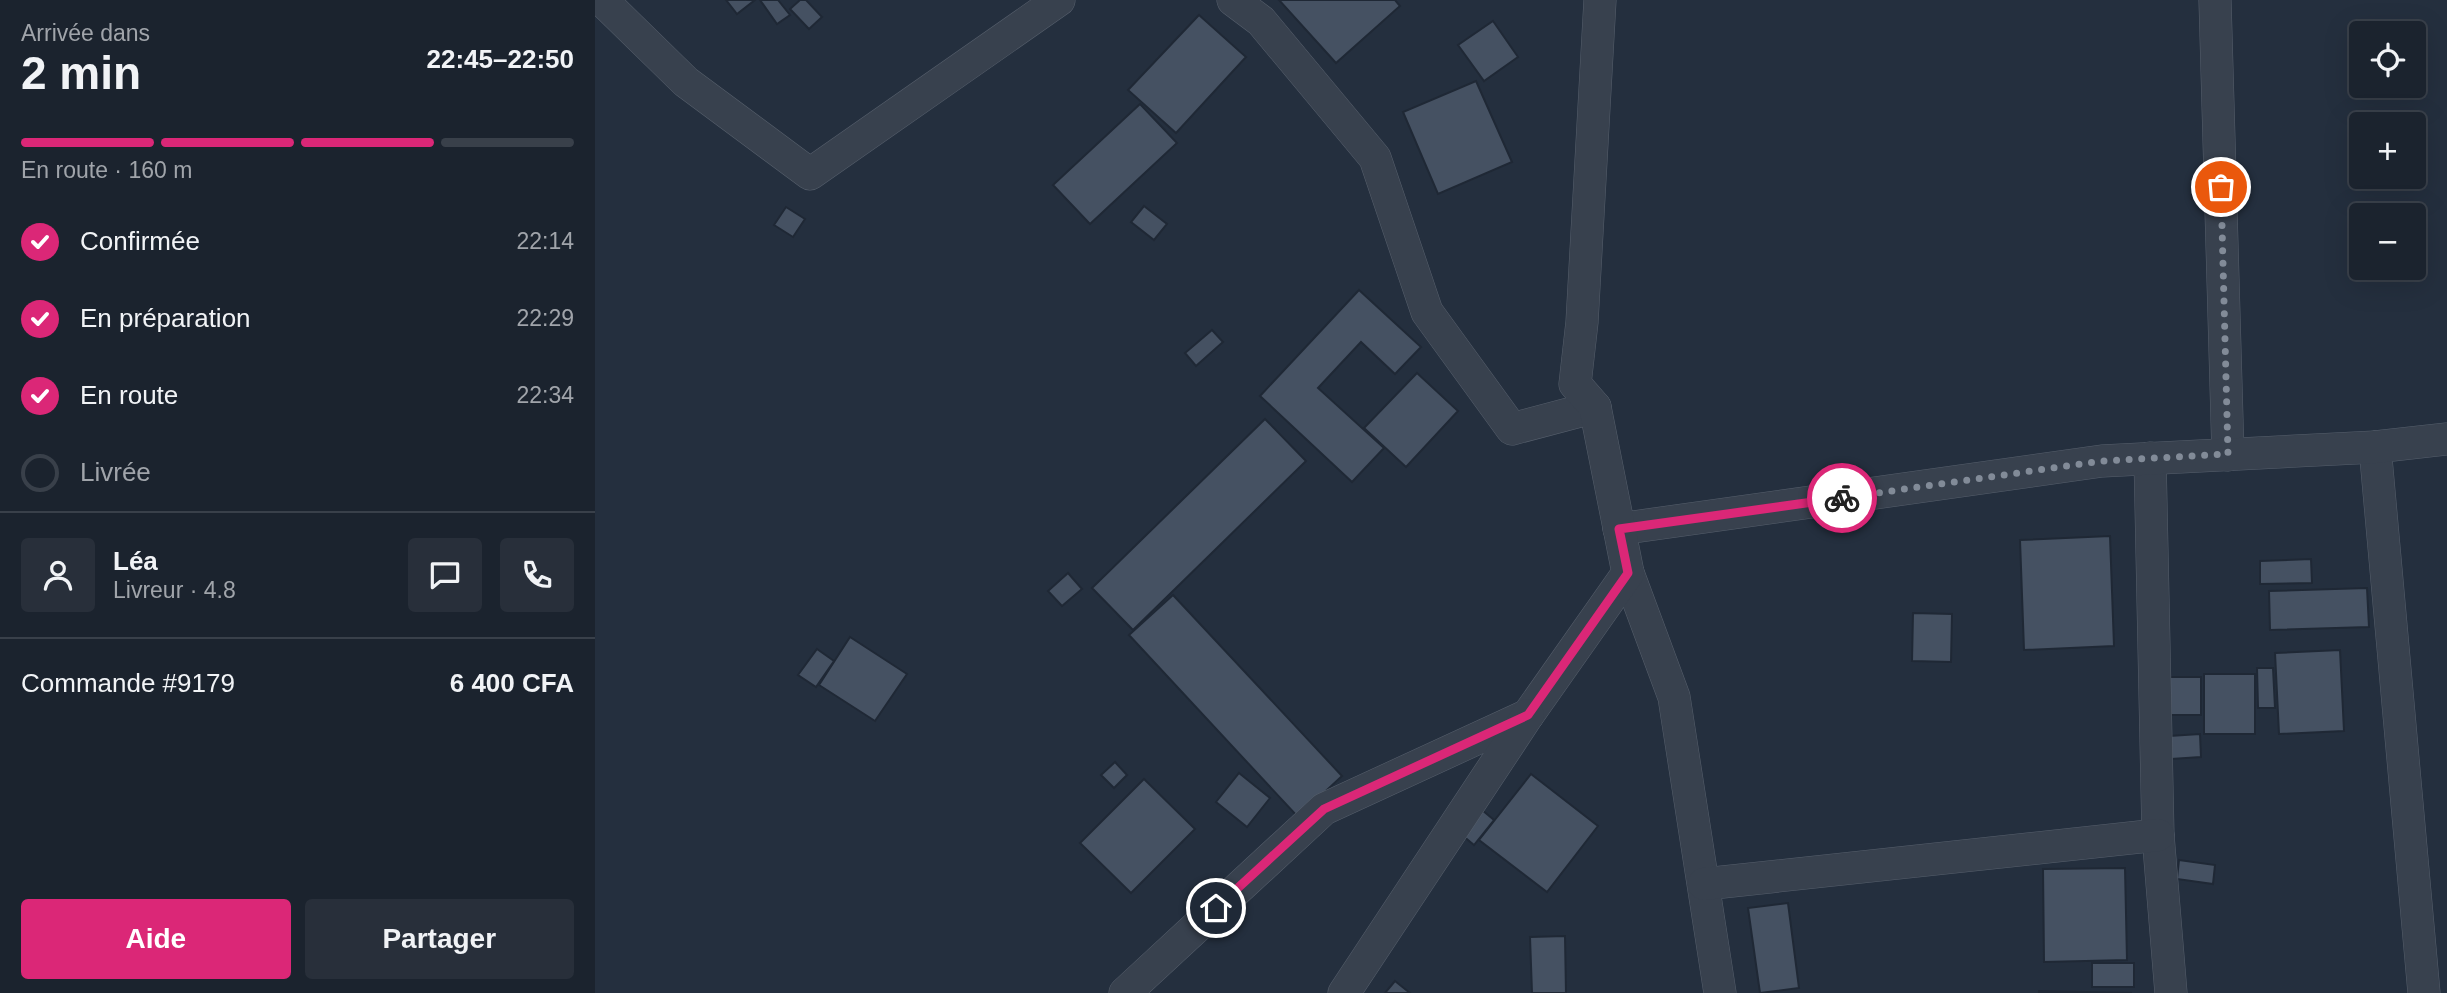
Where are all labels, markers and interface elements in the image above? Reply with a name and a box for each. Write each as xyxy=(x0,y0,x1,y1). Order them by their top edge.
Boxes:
text: Arrivée dans xyxy=(21,20,150,46)
map controls xyxy=(2349,21,2426,280)
button: locate xyxy=(2349,21,2426,98)
text: 22:45–22:50 xyxy=(427,44,574,74)
text: 2 min xyxy=(21,47,141,99)
button: + xyxy=(2349,112,2426,189)
text: En route · 160 m xyxy=(21,157,192,183)
pin xyxy=(2191,157,2251,217)
icon: bag xyxy=(2202,168,2240,206)
button: − xyxy=(2349,203,2426,280)
icon: check xyxy=(21,223,59,261)
text: Confirmée xyxy=(80,226,200,256)
text: 22:14 xyxy=(516,228,574,254)
icon: check xyxy=(21,300,59,338)
text: En préparation xyxy=(80,303,251,333)
text: 22:29 xyxy=(516,305,574,331)
icon: check xyxy=(21,377,59,415)
text: En route xyxy=(80,380,178,410)
text: 22:34 xyxy=(516,382,574,408)
text: Livrée xyxy=(80,457,151,487)
courier xyxy=(1807,463,1877,533)
icon: bike xyxy=(1823,479,1861,517)
button: person xyxy=(21,538,95,612)
button: chat xyxy=(408,538,482,612)
button: phone xyxy=(500,538,574,612)
text: Léa xyxy=(113,546,158,576)
text: Livreur · 4.8 xyxy=(113,577,236,603)
text: Commande #9179 xyxy=(21,668,235,698)
text: 6 400 CFA xyxy=(450,668,574,698)
pin xyxy=(1186,878,1246,938)
icon: home xyxy=(1197,889,1235,927)
button: Aide xyxy=(21,899,291,979)
button: Partager xyxy=(305,899,574,979)

